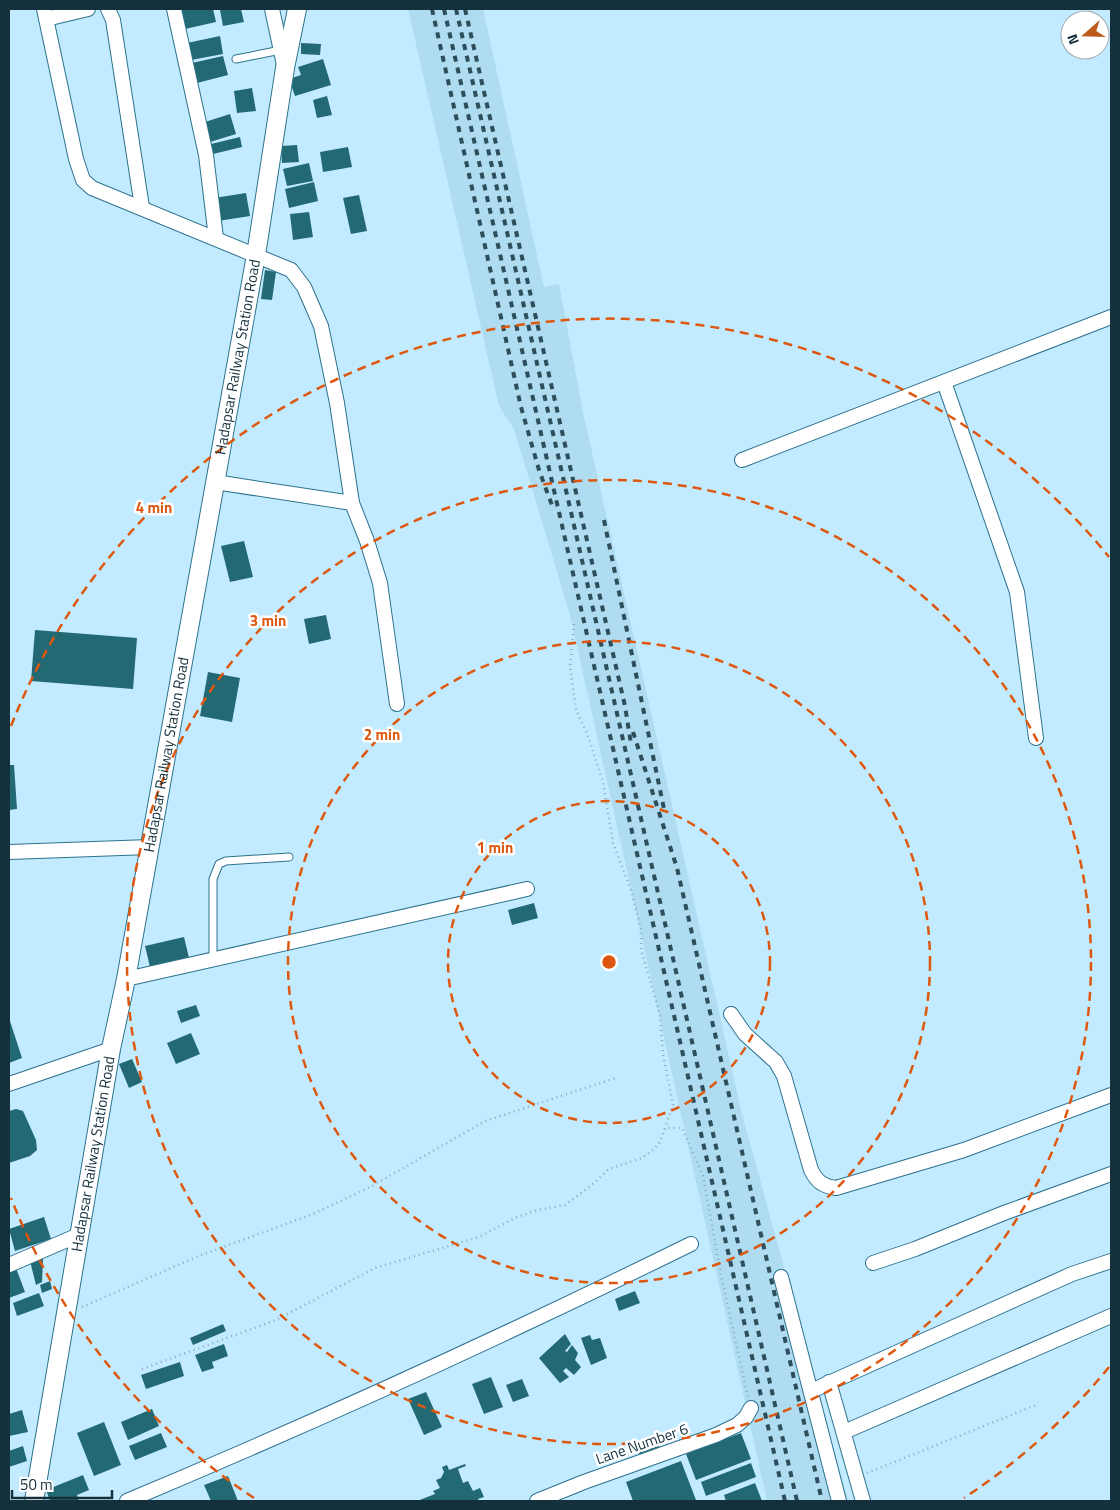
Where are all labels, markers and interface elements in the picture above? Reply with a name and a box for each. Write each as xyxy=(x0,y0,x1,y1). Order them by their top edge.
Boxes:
north arrow xyxy=(1060,10,1110,60)
text: N xyxy=(1061,31,1084,48)
street label: Hadapsar Railway Station Road xyxy=(208,257,266,456)
text: 4 min xyxy=(136,496,172,519)
text: 3 min xyxy=(250,609,286,632)
street label: Hadapsar Railway Station Road xyxy=(137,655,195,854)
text: 2 min xyxy=(364,723,400,746)
text: 1 min xyxy=(477,836,513,859)
centre of rings xyxy=(600,953,618,971)
street label: Hadapsar Railway Station Road xyxy=(65,1054,121,1253)
street label: Lane Number 6 xyxy=(592,1417,691,1470)
scale bar xyxy=(12,1468,112,1500)
text: 50 m xyxy=(20,1473,53,1496)

